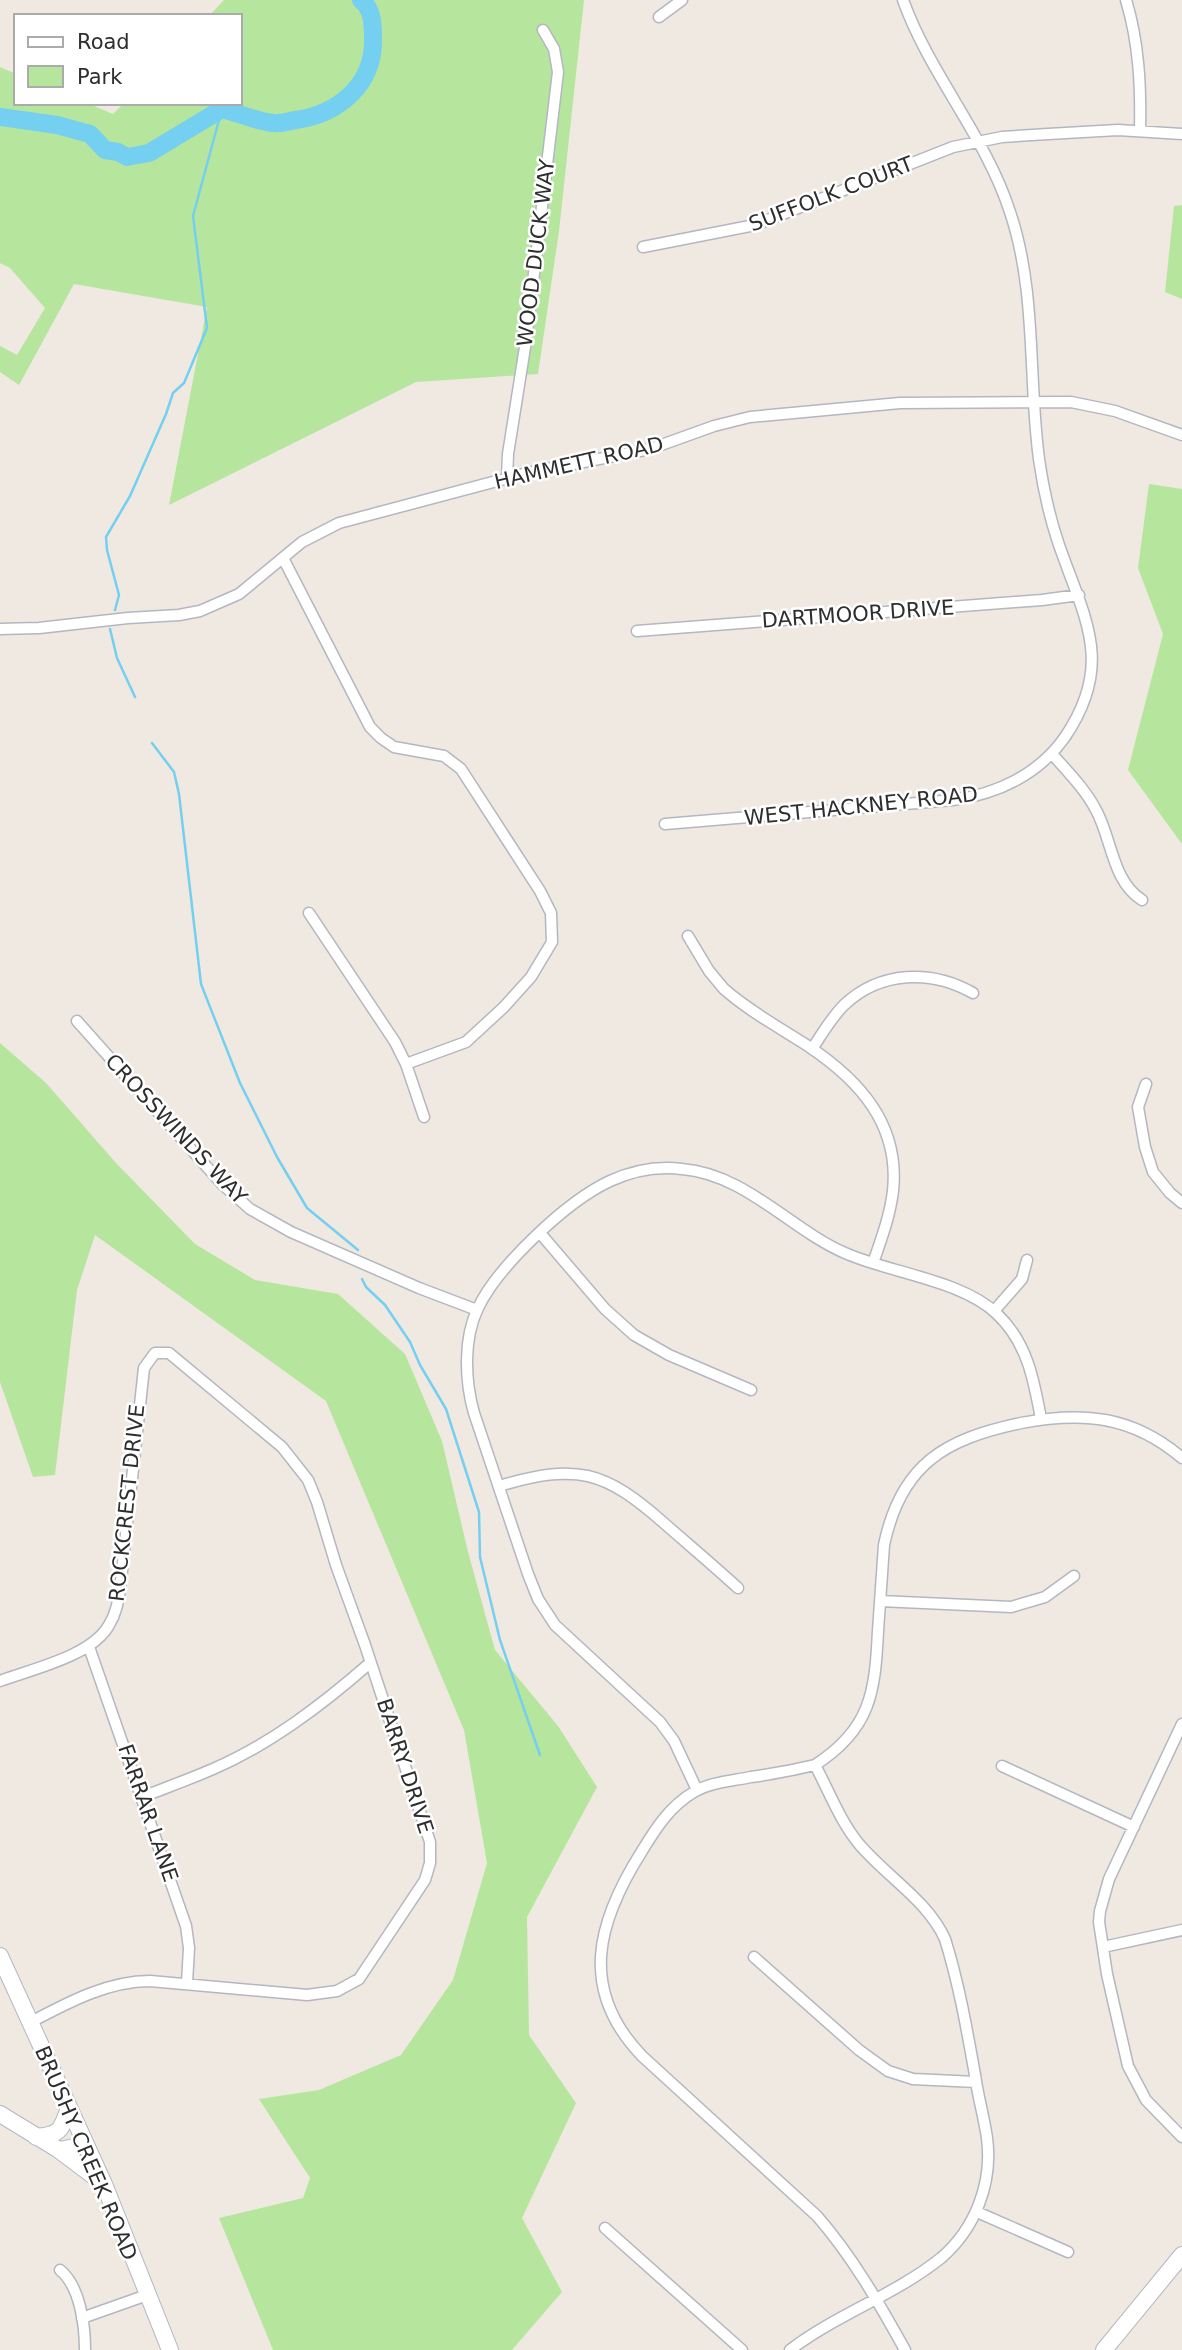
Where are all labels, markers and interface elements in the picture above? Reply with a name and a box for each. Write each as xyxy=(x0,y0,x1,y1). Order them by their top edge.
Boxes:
legend xyxy=(14,14,242,105)
text: Road xyxy=(77,30,130,54)
text: Park xyxy=(77,65,123,89)
street label: SUFFOLK COURT xyxy=(745,152,917,236)
street label: WOOD DUCK WAY xyxy=(513,158,559,348)
street label: HAMMETT ROAD xyxy=(492,432,666,494)
street label: DARTMOOR DRIVE xyxy=(761,595,955,633)
street label: WEST HACKNEY ROAD xyxy=(743,782,979,830)
street label: CROSSWINDS WAY xyxy=(100,1049,252,1209)
street label: ROCKCREST DRIVE xyxy=(105,1403,149,1603)
street label: BARRY DRIVE xyxy=(372,1695,438,1837)
street label: FARRAR LANE xyxy=(113,1741,183,1885)
street label: BRUSHY CREEK ROAD xyxy=(30,2042,142,2264)

